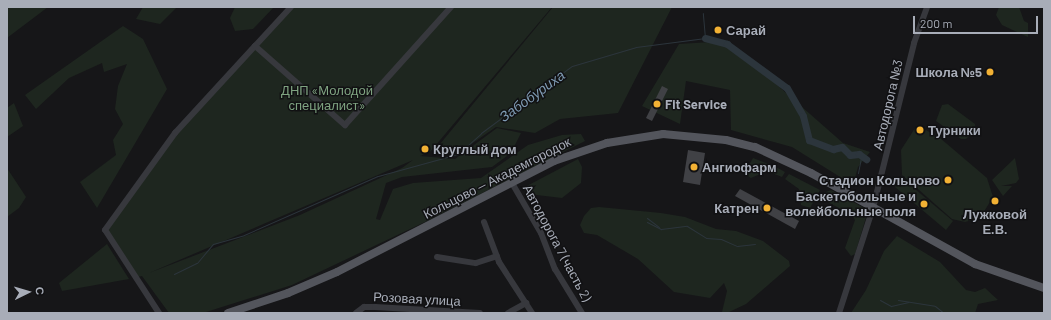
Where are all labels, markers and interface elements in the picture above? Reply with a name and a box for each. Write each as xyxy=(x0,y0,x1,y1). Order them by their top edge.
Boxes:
scale bar xyxy=(915,8,1040,34)
text: 200 m xyxy=(920,16,952,30)
place label: Сарай xyxy=(726,22,766,38)
marker: Сарай xyxy=(713,25,723,35)
street label: Автодорога №3 xyxy=(870,58,906,152)
place label: Школа №5 xyxy=(915,64,982,80)
water label: Забобуриха xyxy=(496,67,568,125)
marker: Школа №5 xyxy=(985,67,995,77)
park label: ДНП «Молодой специалист» xyxy=(281,83,373,114)
place label: Fit Service xyxy=(665,96,727,112)
marker: Fit Service xyxy=(652,99,662,109)
place label: Турники xyxy=(928,122,981,138)
marker: Турники xyxy=(915,125,925,135)
street label: Кольцово — Академгородок xyxy=(421,134,573,222)
place label: Круглый дом xyxy=(433,141,517,157)
marker: Круглый дом xyxy=(420,144,430,154)
place label: Ангиофарм xyxy=(702,159,777,175)
marker: Ангиофарм xyxy=(689,162,699,172)
place label: Стадион Кольцово xyxy=(819,172,940,188)
marker: Стадион Кольцово xyxy=(943,175,953,185)
street label: Автодорога 7 (часть 2) xyxy=(520,182,594,304)
place label: Баскетобольные и волейбольные поля xyxy=(785,189,916,220)
marker: Лужковой Е.В. xyxy=(990,196,1000,206)
marker: Баскетобольные и волейбольные поля xyxy=(919,199,929,209)
place label: Катрен xyxy=(714,200,759,216)
marker: Катрен xyxy=(762,203,772,213)
place label: Лужковой Е.В. xyxy=(963,207,1027,238)
north arrow xyxy=(8,272,48,312)
text: С xyxy=(34,286,47,295)
street label: Розовая улица xyxy=(373,289,461,309)

